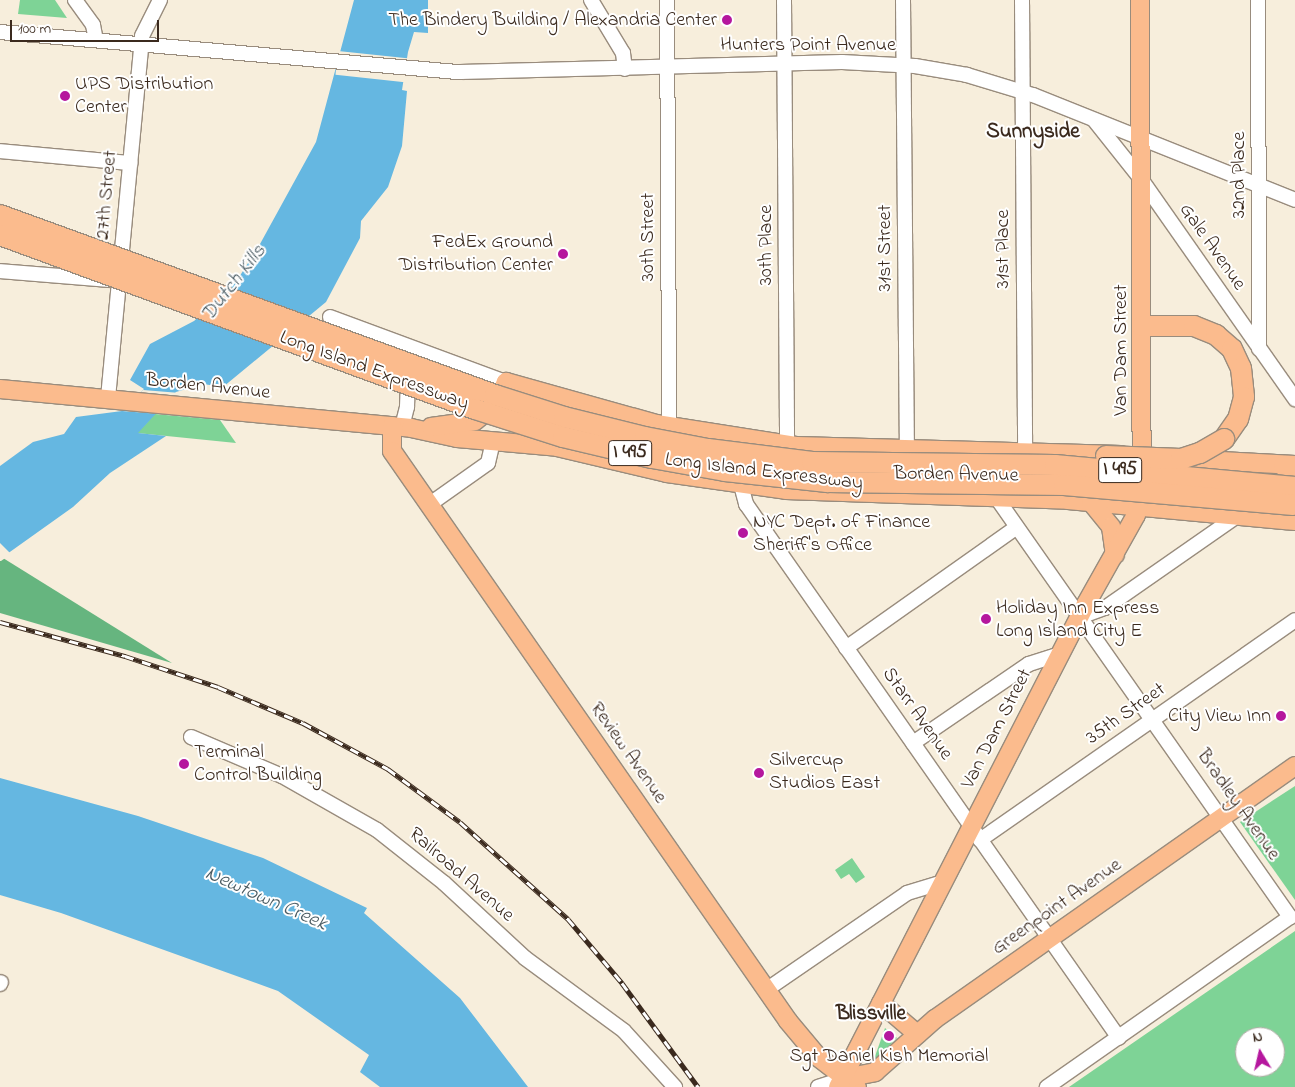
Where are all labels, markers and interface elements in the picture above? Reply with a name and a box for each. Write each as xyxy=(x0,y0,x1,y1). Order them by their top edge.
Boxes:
place label: The Bindery Building / Alexandria Center xyxy=(388,8,717,32)
scale bar xyxy=(12,10,161,42)
marker: The Bindery Building / Alexandria Center xyxy=(721,14,733,26)
text: 100 m xyxy=(18,18,51,40)
street label: Hunters Point Avenue xyxy=(720,33,896,57)
place label: UPS Distribution Center xyxy=(75,72,213,119)
marker: UPS Distribution Center xyxy=(59,90,71,102)
district label: Sunnyside xyxy=(986,119,1080,145)
street label: 32nd Place xyxy=(1227,132,1251,218)
street label: 27th Street xyxy=(91,149,123,241)
street label: 30th Street xyxy=(636,193,660,281)
street label: Gale Avenue xyxy=(1173,199,1251,295)
street label: 30th Place xyxy=(754,205,778,285)
street label: 31st Street xyxy=(873,205,897,291)
street label: 31st Place xyxy=(991,210,1015,288)
place label: FedEx Ground Distribution Center xyxy=(399,230,553,277)
water label: Dutch Kills xyxy=(196,240,272,326)
marker: FedEx Ground Distribution Center xyxy=(557,248,569,260)
street label: Van Dam Street xyxy=(1109,284,1133,416)
street label: Long Island Expressway xyxy=(276,326,472,416)
street label: Borden Avenue xyxy=(145,369,271,405)
road number: I 495 xyxy=(608,436,652,469)
street label: Long Island Expressway xyxy=(664,448,864,496)
road number: I 495 xyxy=(1098,454,1142,486)
street label: Borden Avenue xyxy=(893,462,1019,488)
place label: NYC Dept. of Finance Sheriff's Office xyxy=(753,510,930,557)
marker: NYC Dept. of Finance Sheriff's Office xyxy=(737,527,749,539)
place label: Holiday Inn Express Long Island City E xyxy=(996,596,1159,643)
marker: Holiday Inn Express Long Island City E xyxy=(980,613,992,625)
street label: Starr Avenue xyxy=(876,663,958,765)
street label: Van Dam Street xyxy=(956,665,1038,793)
street label: 35th Street xyxy=(1082,678,1170,750)
street label: Review Avenue xyxy=(584,698,672,808)
place label: City View Inn xyxy=(1168,704,1271,728)
marker: City View Inn xyxy=(1275,710,1287,722)
place label: Terminal Control Building xyxy=(194,740,322,787)
street label: Bradley Avenue xyxy=(1191,745,1285,865)
place label: Silvercup Studios East xyxy=(769,749,880,796)
marker: Terminal Control Building xyxy=(178,758,190,770)
marker: Silvercup Studios East xyxy=(753,767,765,779)
street label: Railroad Avenue xyxy=(403,823,519,927)
street label: Greenpoint Avenue xyxy=(988,853,1126,961)
water label: Newtown Creek xyxy=(201,861,331,937)
district label: Blissville xyxy=(836,1001,906,1027)
north arrow xyxy=(1235,1027,1285,1077)
text: N xyxy=(1251,1027,1264,1049)
marker: Sgt Daniel Kish Memorial xyxy=(883,1030,895,1042)
place label: Sgt Daniel Kish Memorial xyxy=(790,1044,988,1068)

